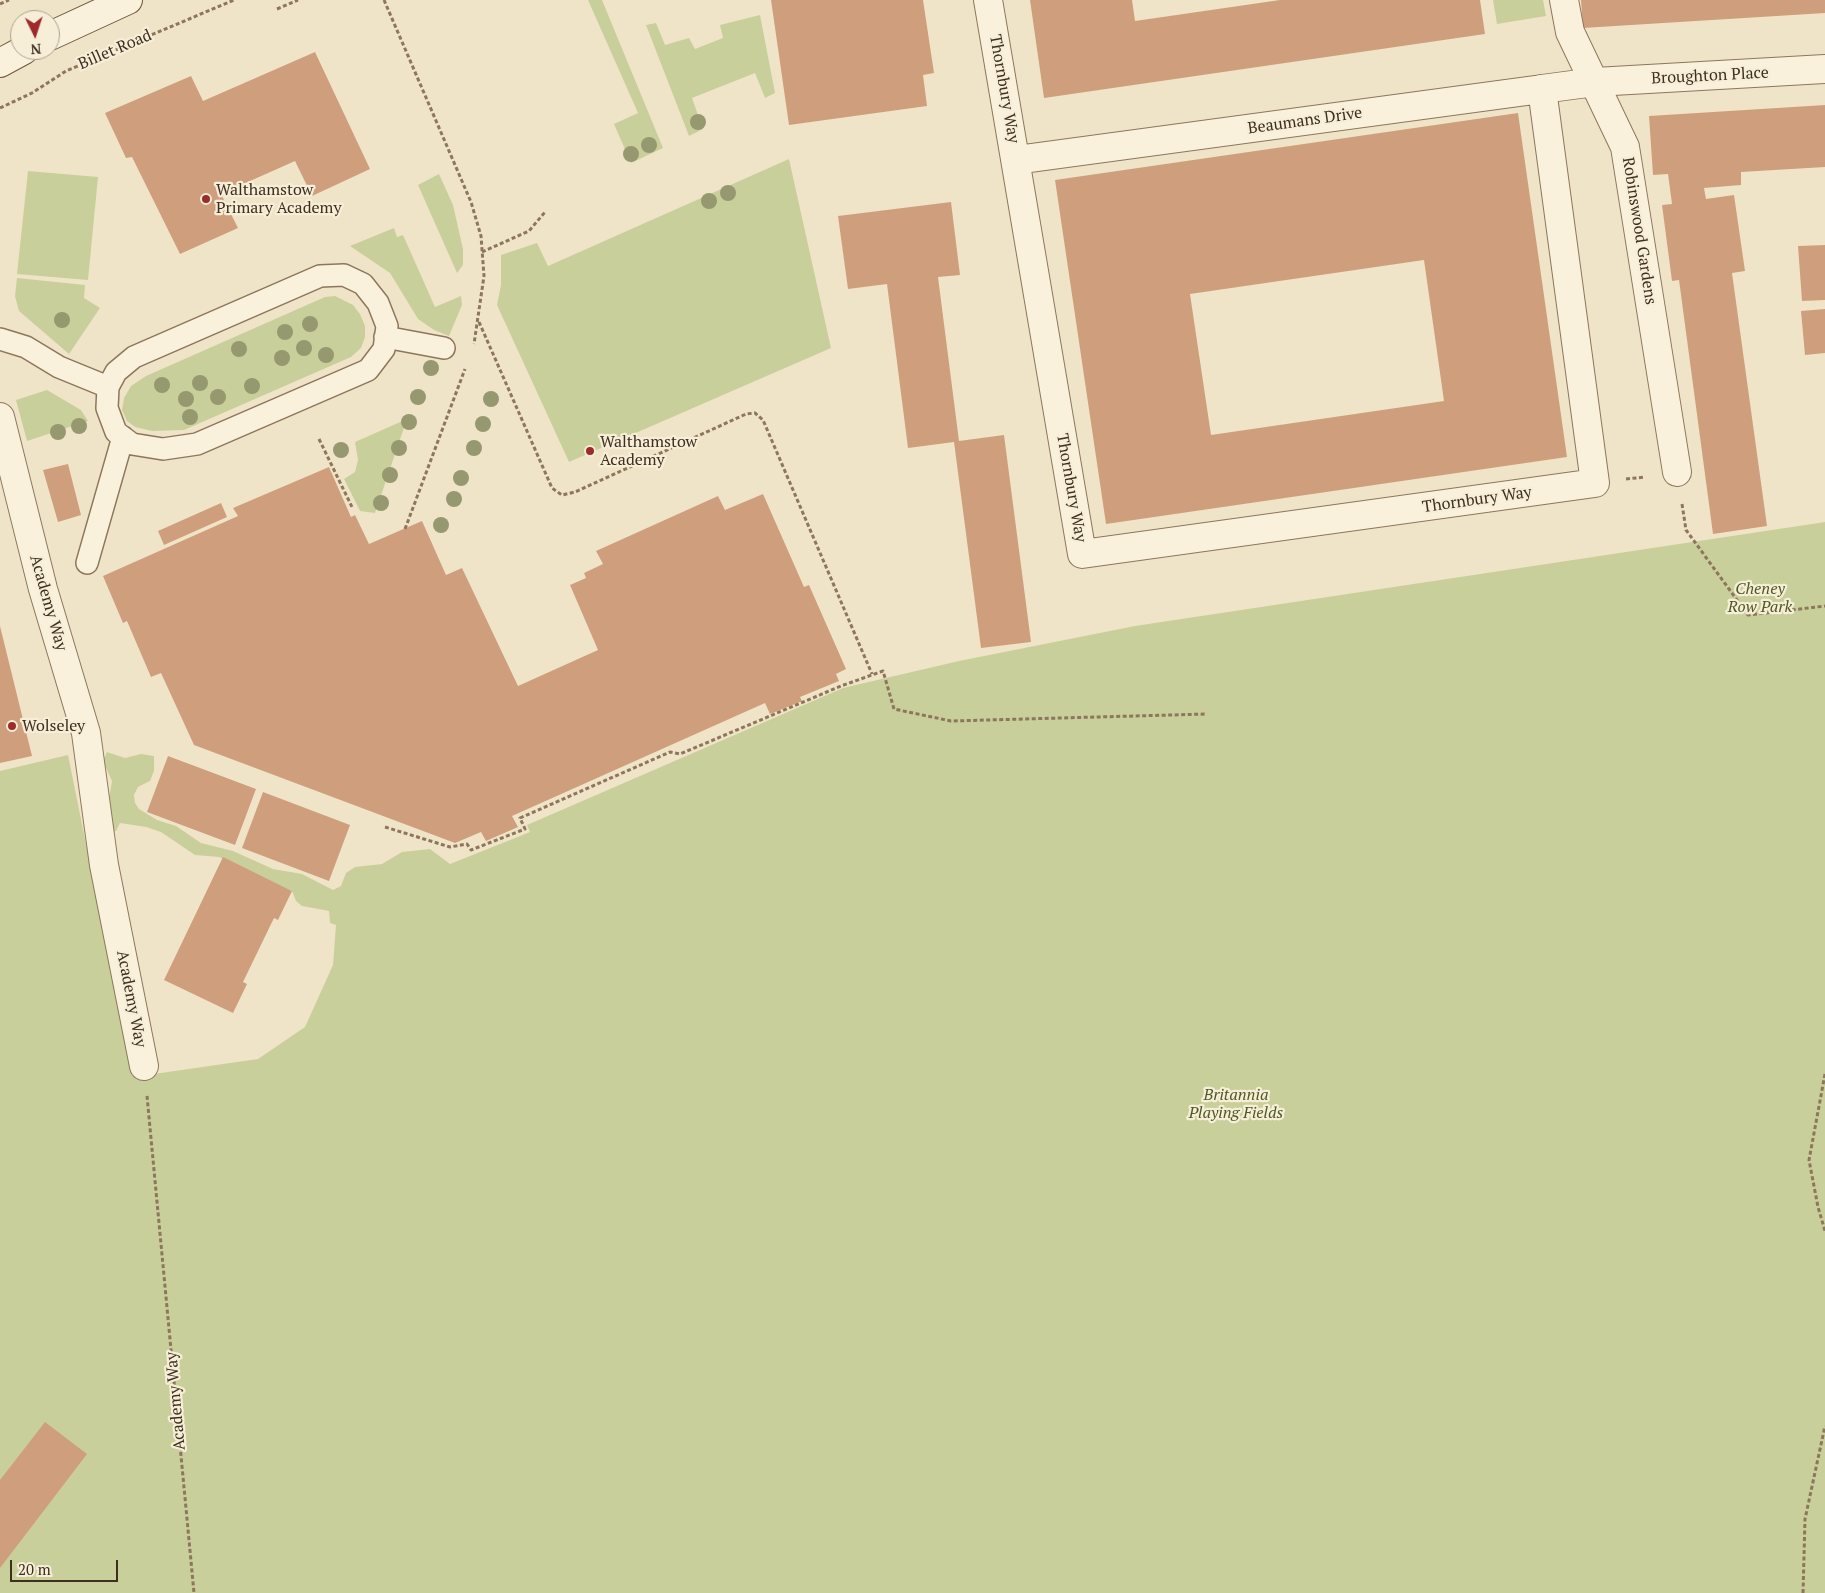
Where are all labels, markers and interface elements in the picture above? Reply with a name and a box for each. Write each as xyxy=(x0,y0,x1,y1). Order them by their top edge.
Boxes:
north arrow xyxy=(10,10,60,60)
street label: Billet Road xyxy=(75,26,155,74)
street label: Thornbury Way xyxy=(985,33,1023,145)
text: N xyxy=(30,40,42,59)
street label: Broughton Place xyxy=(1651,63,1769,89)
street label: Beaumans Drive xyxy=(1246,103,1364,139)
street label: Robinswood Gardens xyxy=(1618,156,1660,306)
place label: Walthamstow Primary Academy xyxy=(216,180,341,218)
marker: Walthamstow Primary Academy xyxy=(200,193,212,205)
place label: Walthamstow Academy xyxy=(600,432,697,470)
street label: Thornbury Way xyxy=(1052,432,1090,544)
marker: Walthamstow Academy xyxy=(584,445,596,457)
street label: Thornbury Way xyxy=(1421,483,1533,517)
street label: Academy Way xyxy=(25,553,71,653)
park label: Cheney Row Park xyxy=(1728,579,1792,617)
place label: Wolseley xyxy=(22,716,85,736)
marker: Wolseley xyxy=(6,720,18,732)
street label: Academy Way xyxy=(112,949,150,1049)
park label: Britannia Playing Fields xyxy=(1189,1085,1283,1123)
street label: Academy Way xyxy=(162,1351,190,1451)
scale bar xyxy=(12,1550,120,1582)
text: 20 m xyxy=(18,1559,51,1579)

